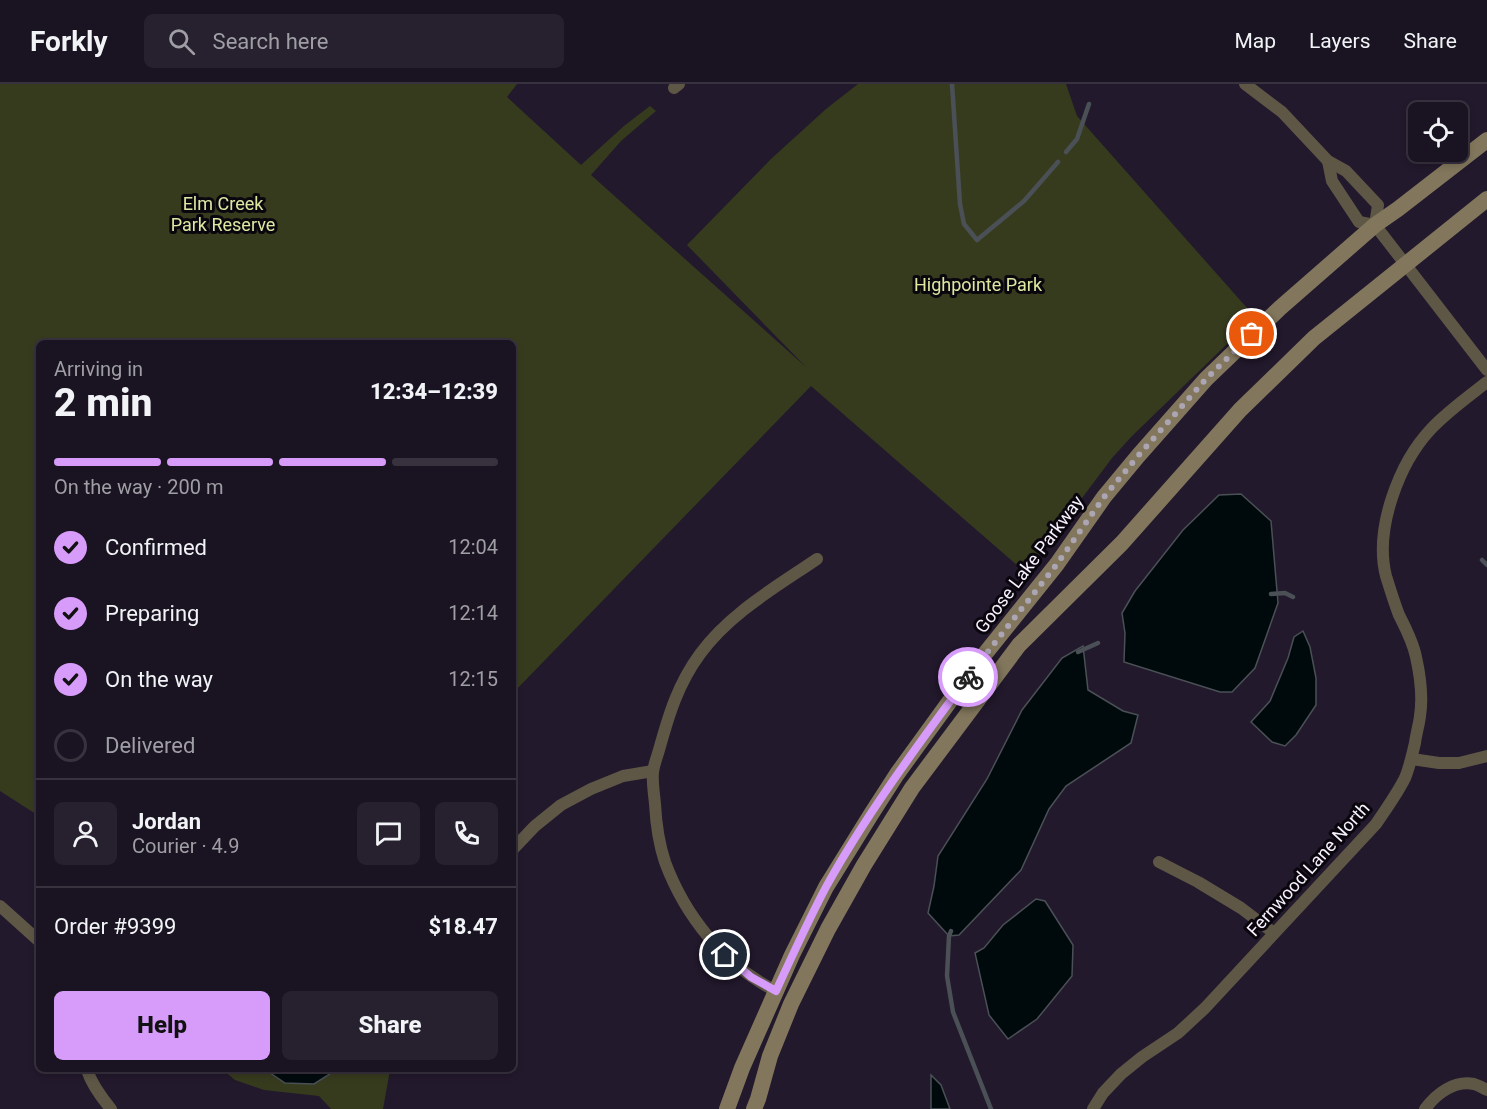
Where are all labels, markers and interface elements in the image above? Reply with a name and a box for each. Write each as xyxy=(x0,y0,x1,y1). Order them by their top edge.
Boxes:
search box xyxy=(144,14,564,68)
text: Forkly xyxy=(30,25,108,58)
icon: search xyxy=(165,25,198,58)
text: Search here xyxy=(213,29,328,54)
text: Map xyxy=(1234,29,1276,53)
text: Layers xyxy=(1309,29,1370,53)
text: Share xyxy=(1403,29,1457,53)
map controls xyxy=(1408,102,1468,162)
button: locate xyxy=(1408,102,1468,162)
park label: Elm Creek Park Reserve xyxy=(171,193,275,235)
park label: Highpointe Park xyxy=(914,274,1043,295)
pin xyxy=(1226,308,1277,359)
icon: bag xyxy=(1235,317,1268,350)
text: Arriving in xyxy=(54,357,143,381)
text: 12:34–12:39 xyxy=(370,379,498,404)
text: 2 min xyxy=(54,380,152,426)
text: On the way · 200 m xyxy=(54,475,223,499)
street label: Goose Lake Parkway xyxy=(971,491,1088,637)
icon: check xyxy=(54,531,87,564)
text: Confirmed xyxy=(105,535,207,560)
text: 12:04 xyxy=(448,535,498,559)
icon: check xyxy=(54,597,87,630)
text: Preparing xyxy=(105,601,199,626)
text: 12:14 xyxy=(448,601,498,625)
courier xyxy=(938,647,998,707)
icon: bike xyxy=(952,661,985,694)
icon: check xyxy=(54,663,87,696)
text: On the way xyxy=(105,667,213,692)
text: 12:15 xyxy=(448,667,498,691)
text: Delivered xyxy=(105,733,195,758)
street label: Fernwood Lane North xyxy=(1242,798,1374,940)
button: person xyxy=(54,802,117,865)
button: chat xyxy=(357,802,420,865)
button: phone xyxy=(435,802,498,865)
text: Jordan xyxy=(132,809,201,834)
text: Courier · 4.9 xyxy=(132,834,239,858)
text: Order #9399 xyxy=(54,914,176,939)
text: $18.47 xyxy=(429,914,498,939)
pin xyxy=(699,929,750,980)
icon: home xyxy=(708,938,741,971)
button: Help xyxy=(54,991,270,1060)
button: Share xyxy=(282,991,498,1060)

